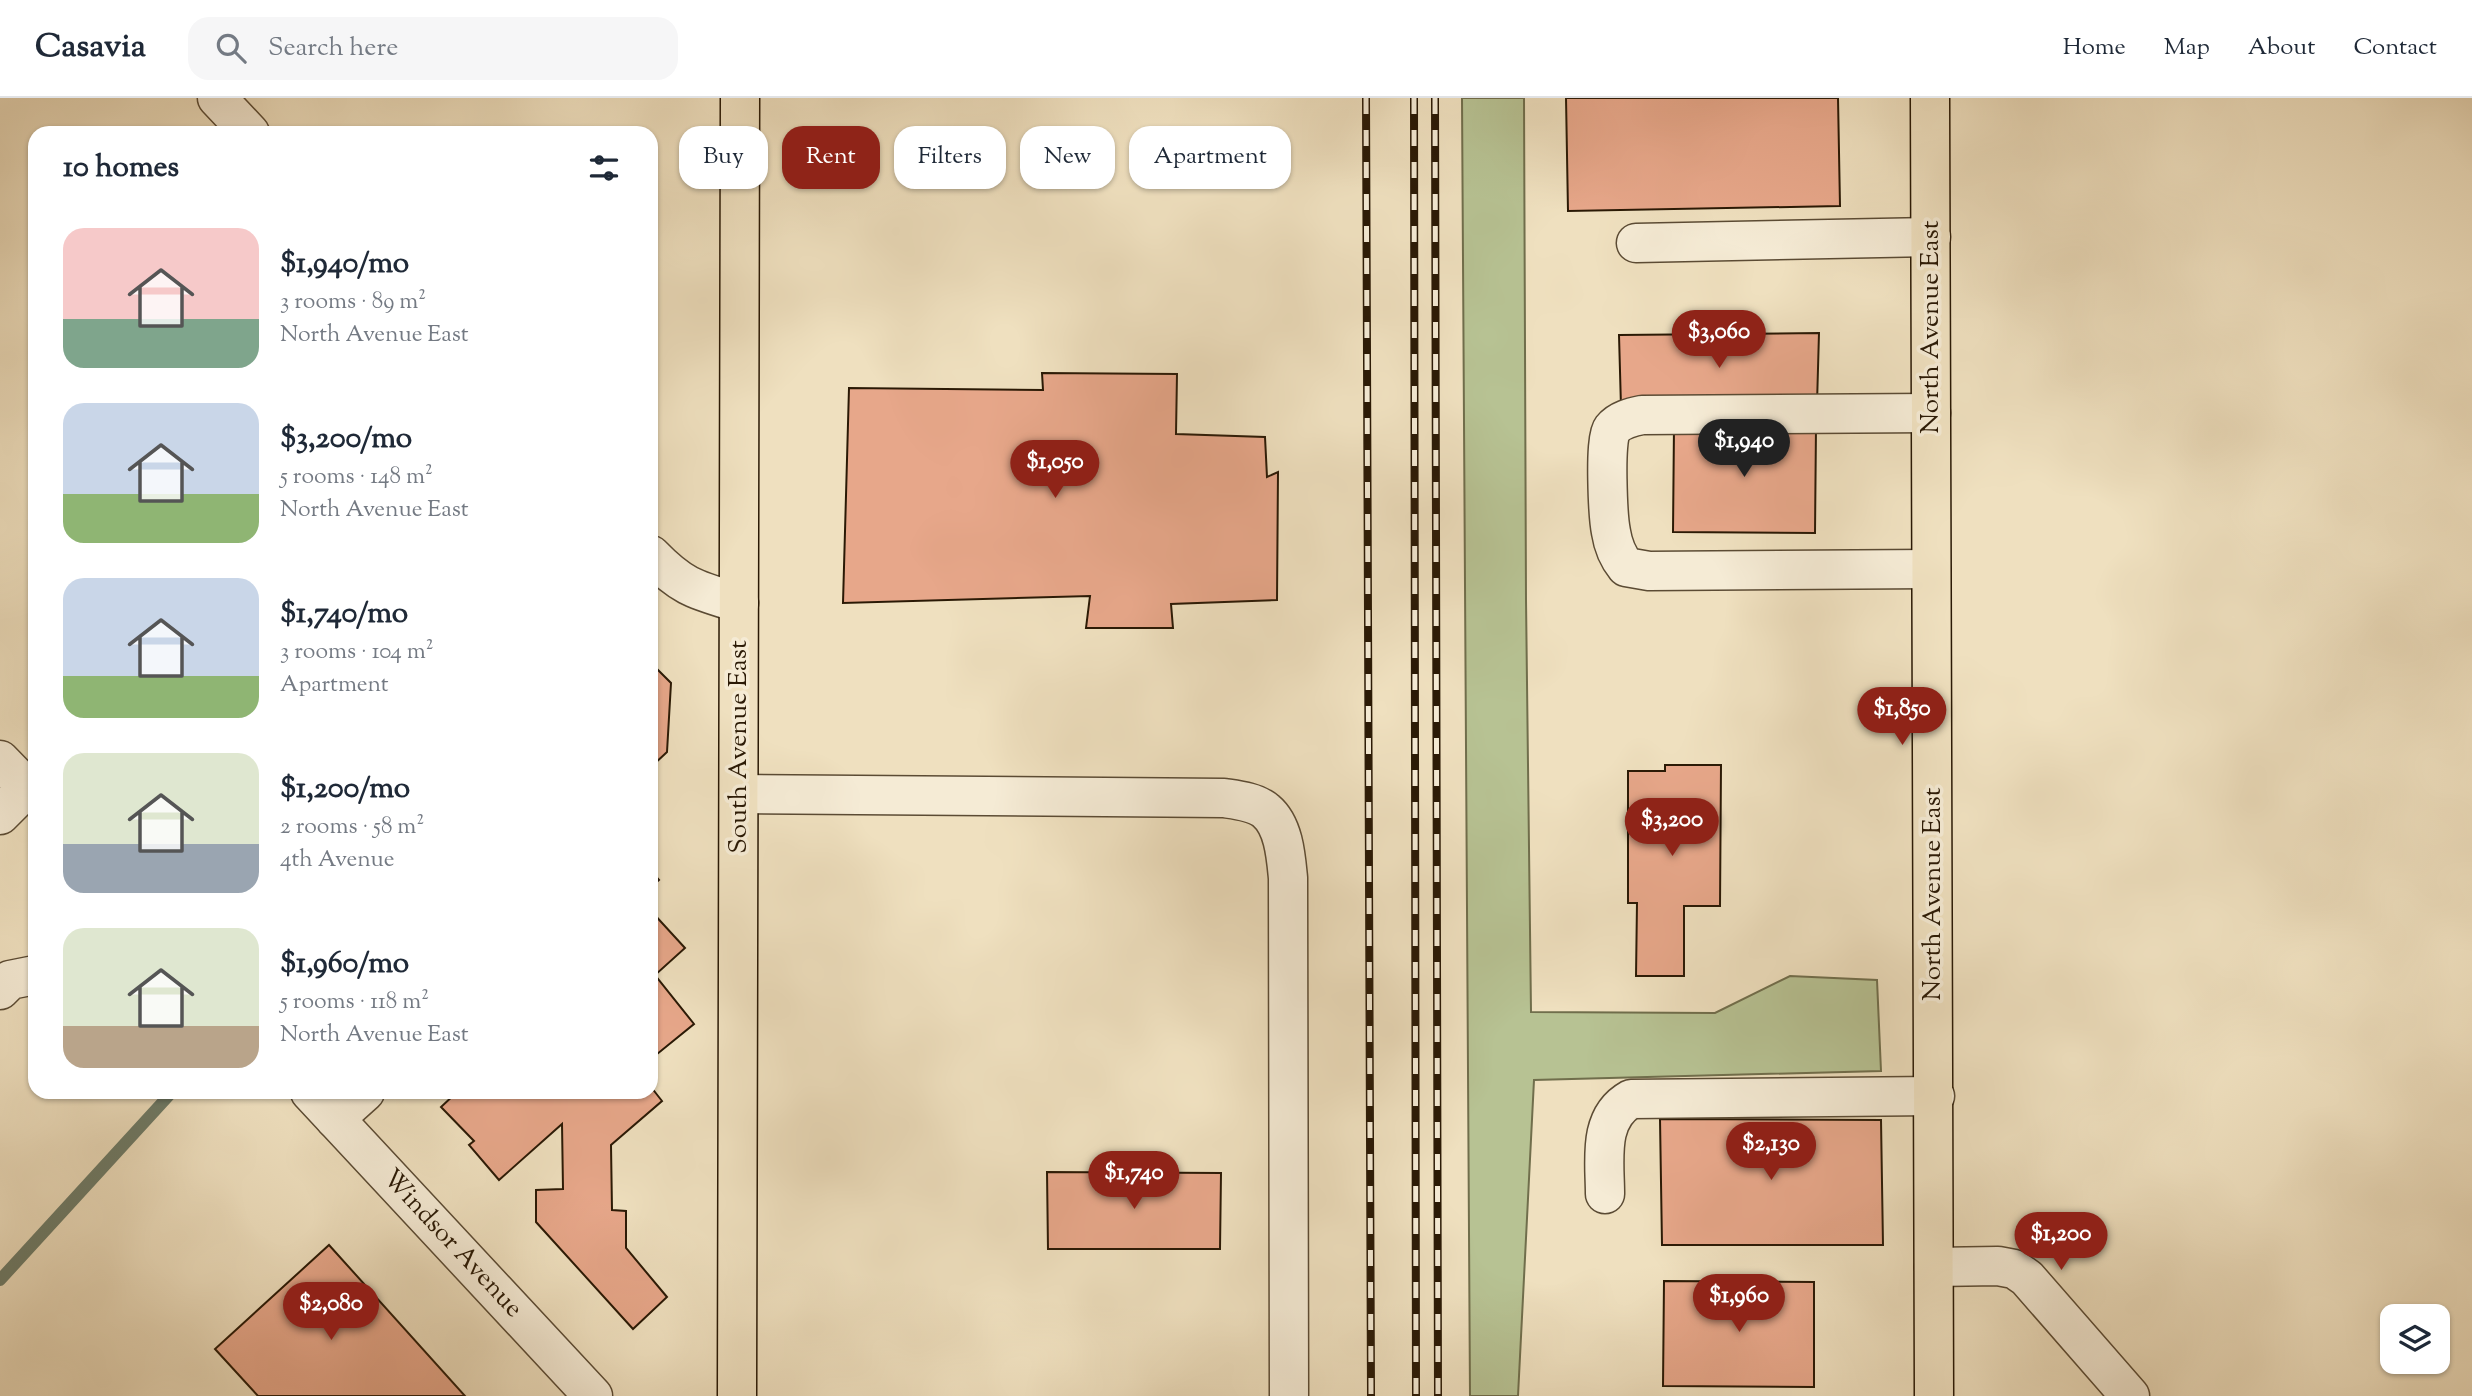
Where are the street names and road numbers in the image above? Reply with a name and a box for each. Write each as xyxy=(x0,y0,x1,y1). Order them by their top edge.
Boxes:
street label: North Avenue East xyxy=(1913,220,1950,434)
street label: South Avenue East xyxy=(721,640,758,854)
street label: North Avenue East xyxy=(1915,787,1952,1001)
street label: Windsor Avenue xyxy=(373,1161,531,1327)

